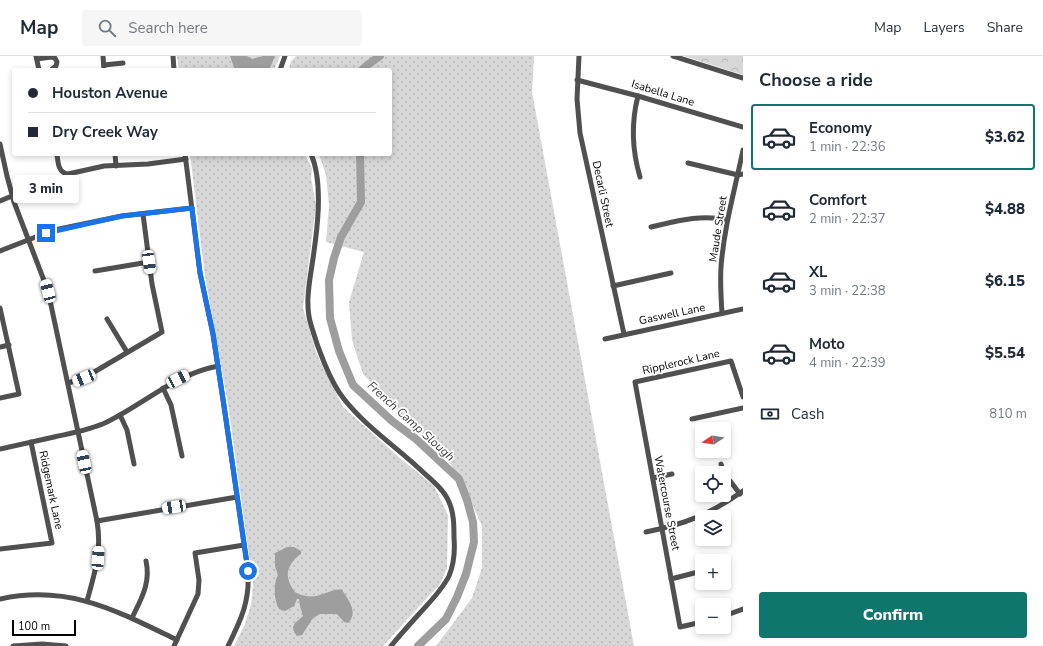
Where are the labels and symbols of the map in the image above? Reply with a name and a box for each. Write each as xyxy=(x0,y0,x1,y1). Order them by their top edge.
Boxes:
street label: Isabella Lane xyxy=(630,76,697,110)
street label: Decarli Street xyxy=(589,159,617,229)
callout: 3 min xyxy=(13,175,79,203)
street label: Maude Street xyxy=(705,195,731,263)
route end xyxy=(37,224,55,242)
car xyxy=(141,249,157,275)
car xyxy=(39,278,57,304)
street label: Gaswell Lane xyxy=(638,300,707,328)
street label: Ripplerock Lane xyxy=(641,346,721,378)
car xyxy=(71,368,97,388)
car xyxy=(165,368,191,390)
water label: French Camp Slough xyxy=(364,378,458,465)
north arrow xyxy=(695,422,731,458)
street label: Ridgemark Lane xyxy=(35,449,67,531)
car xyxy=(76,449,92,475)
street label: Watercourse Street xyxy=(650,454,684,552)
car xyxy=(161,499,187,515)
car xyxy=(91,546,105,570)
route start xyxy=(239,562,257,580)
scale bar xyxy=(12,618,76,637)

